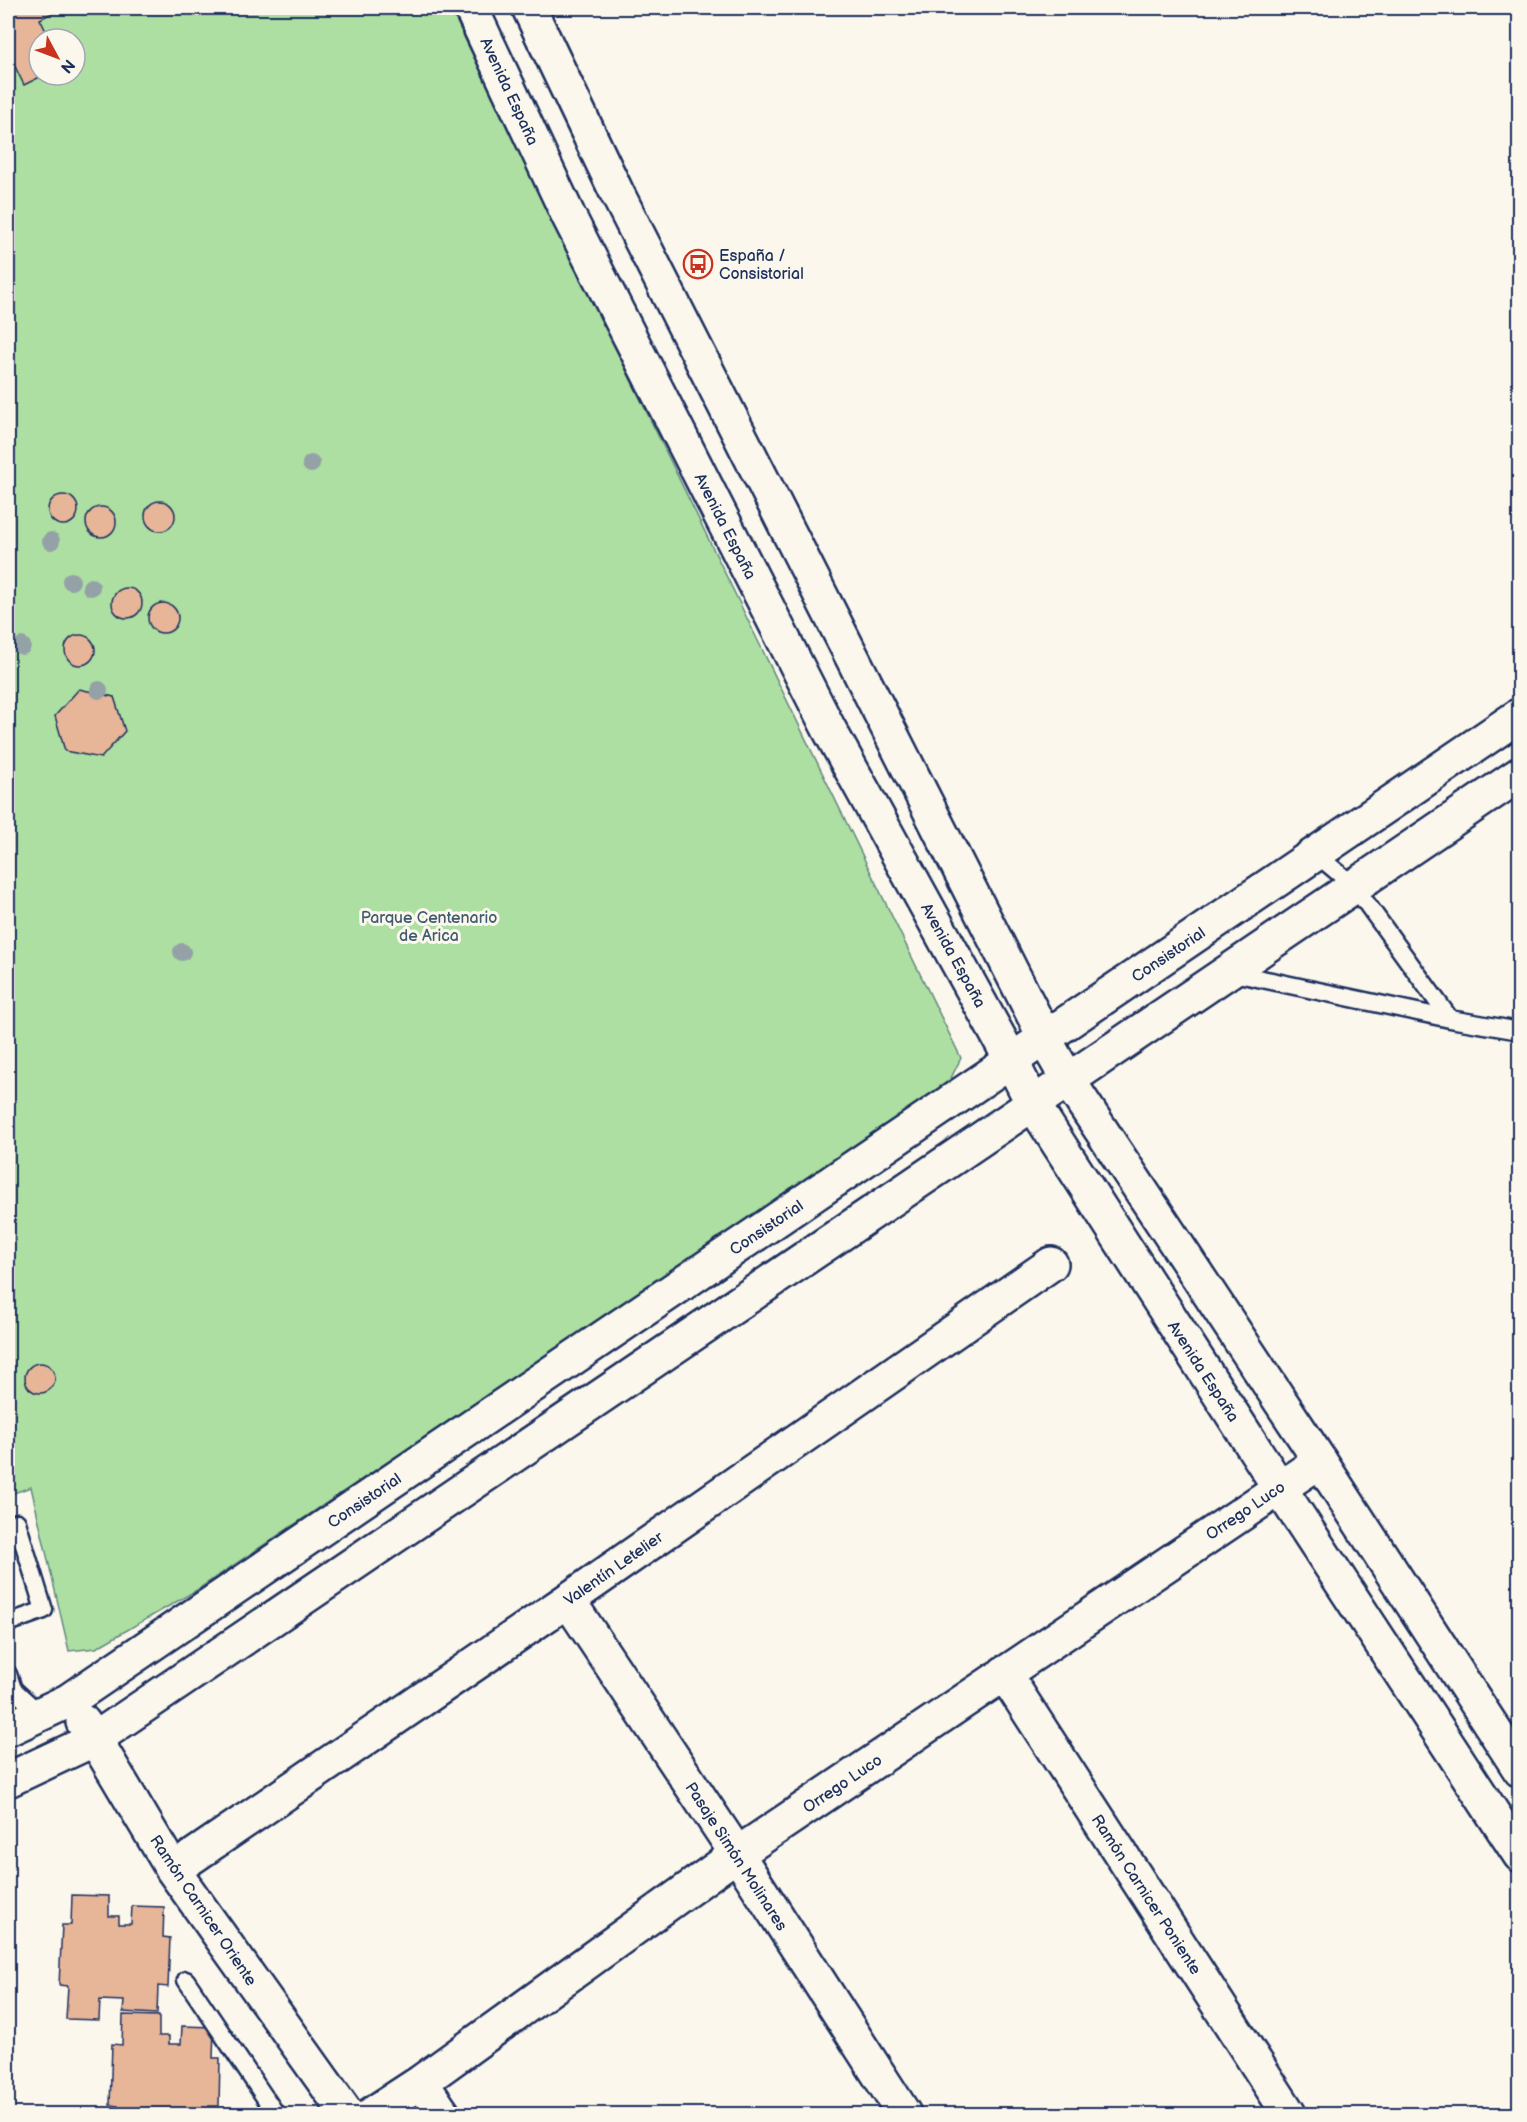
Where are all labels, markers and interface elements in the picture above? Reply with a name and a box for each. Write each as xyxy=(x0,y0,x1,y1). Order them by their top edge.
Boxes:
north arrow xyxy=(27,27,87,87)
street label: Avenida España xyxy=(475,35,542,148)
text: N xyxy=(56,55,78,77)
place label: España / Consistorial xyxy=(719,247,804,284)
bus stop icon: España / Consistorial xyxy=(682,248,714,280)
street label: Avenida España xyxy=(690,470,760,583)
street label: Avenida España xyxy=(916,900,989,1011)
park label: Parque Centenario de Arica xyxy=(361,909,497,946)
street label: Consistorial xyxy=(1128,924,1209,987)
street label: Consistorial xyxy=(726,1197,807,1260)
street label: Avenida España xyxy=(1163,1318,1242,1426)
street label: Consistorial xyxy=(324,1470,405,1533)
street label: Orrego Luco xyxy=(1203,1478,1289,1545)
street label: Valentín Letelier xyxy=(561,1528,667,1610)
street label: Orrego Luco xyxy=(800,1751,886,1818)
street label: Pasaje Simón Molinares xyxy=(681,1779,791,1935)
street label: Ramón Carnicer Poniente xyxy=(1087,1811,1205,1979)
street label: Ramón Carnicer Oriente xyxy=(145,1832,260,1990)

